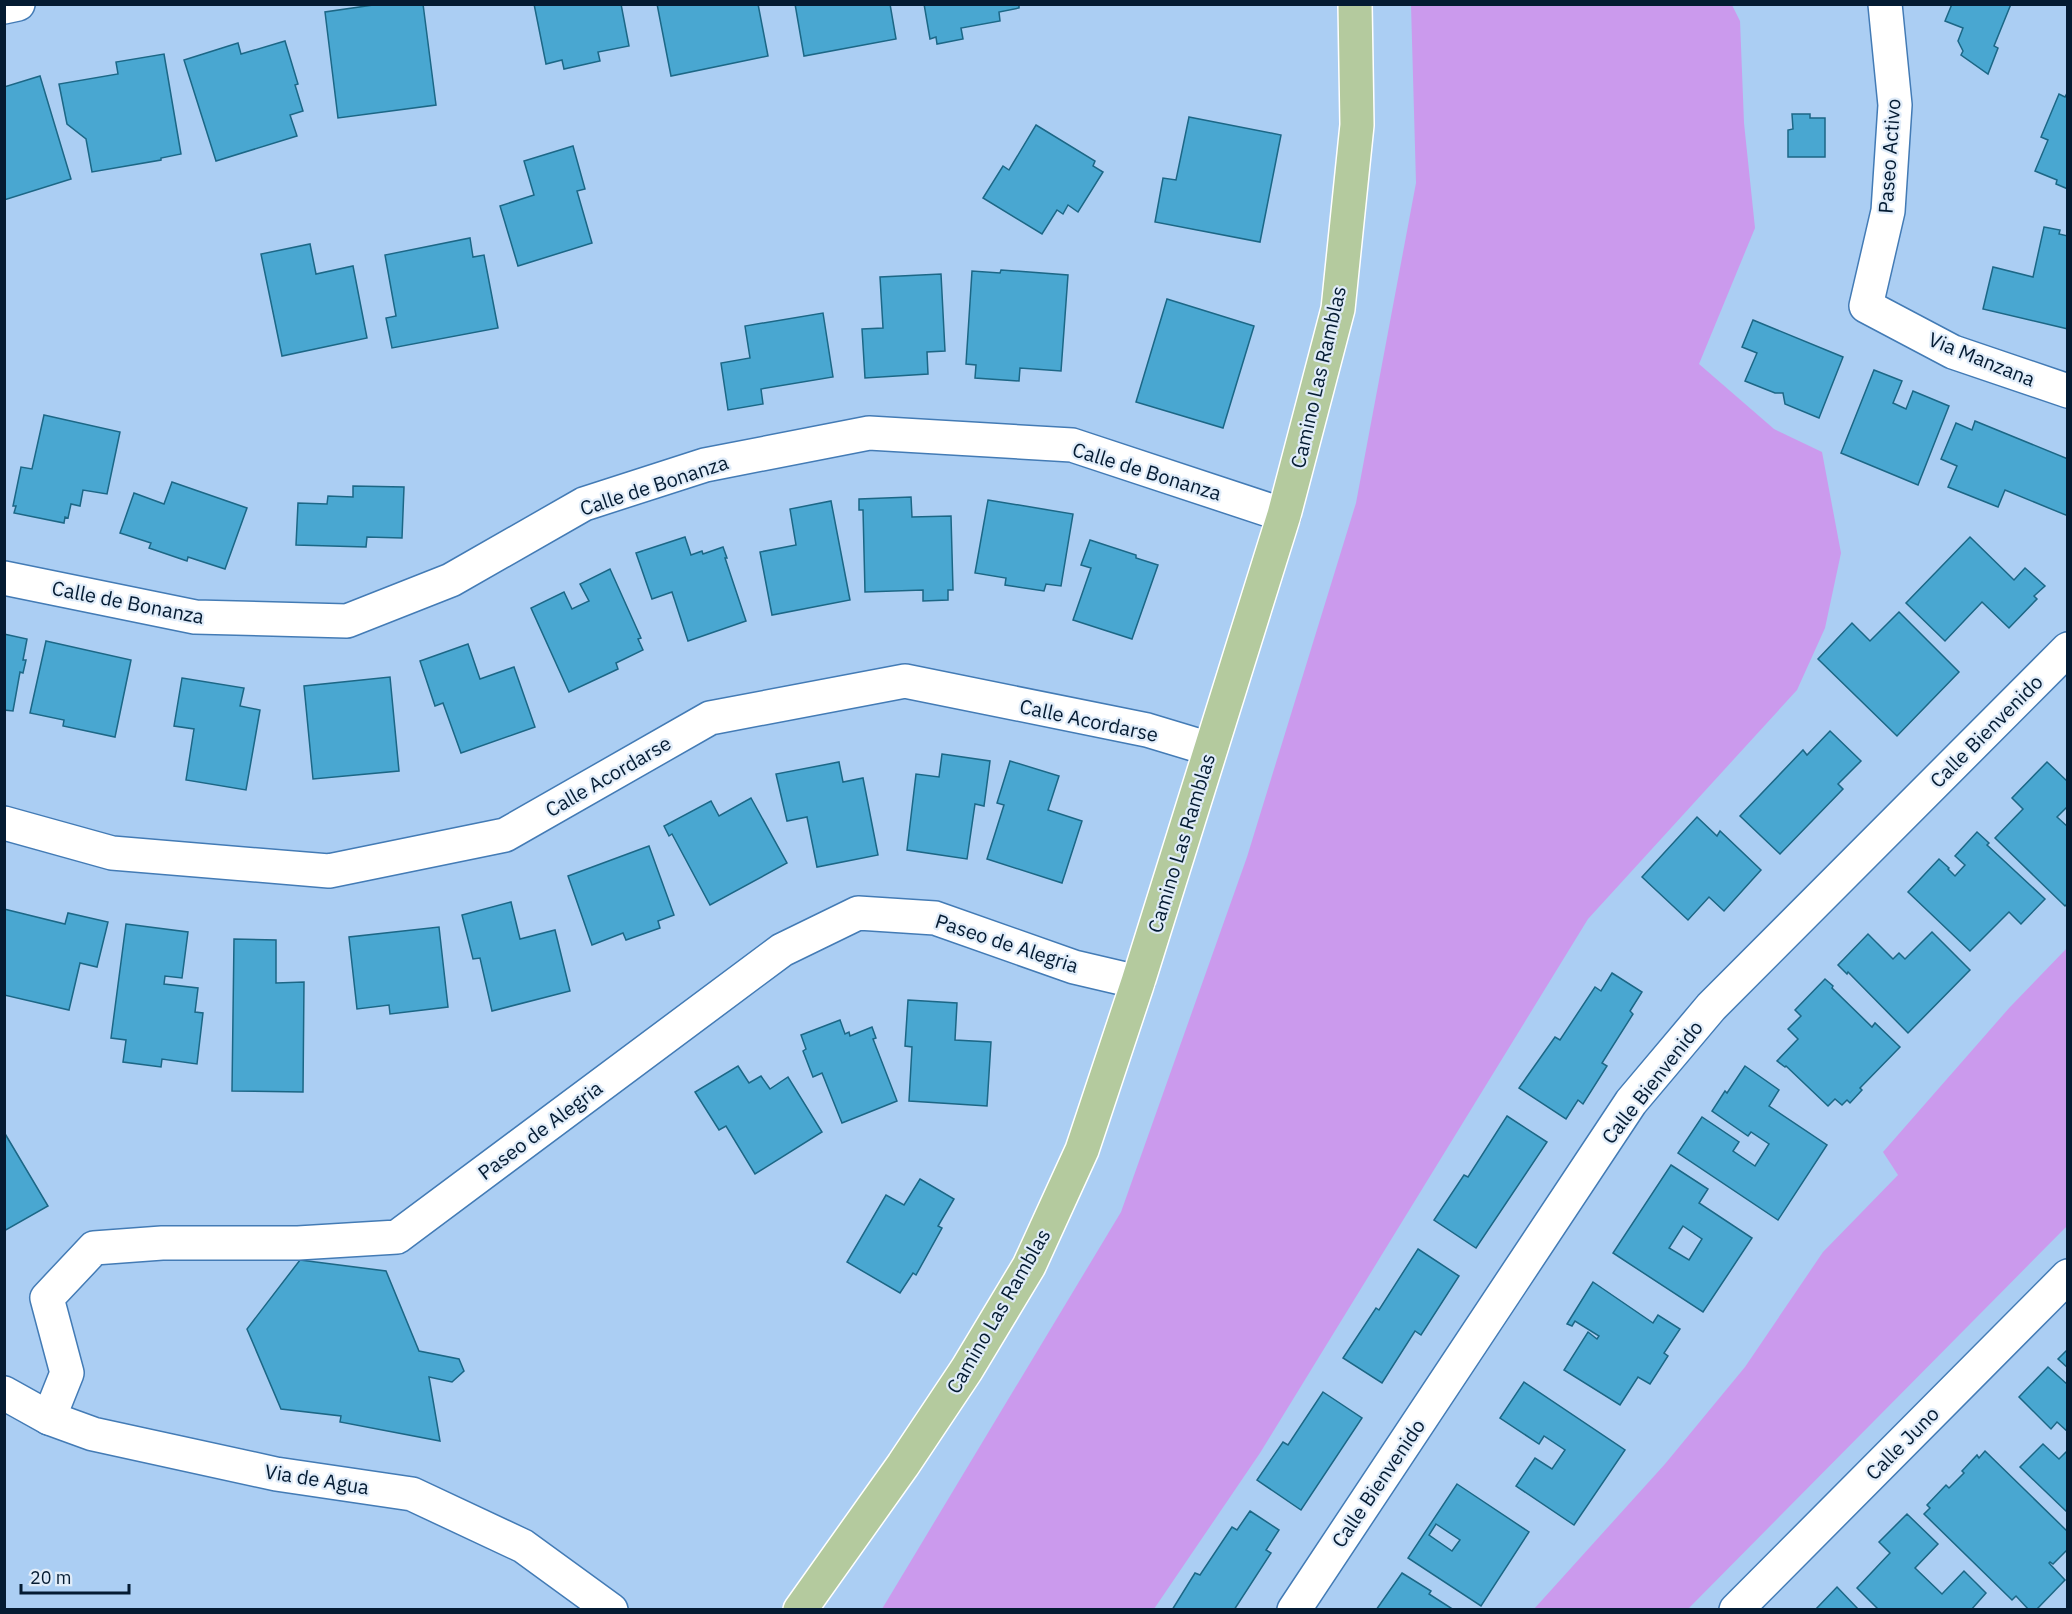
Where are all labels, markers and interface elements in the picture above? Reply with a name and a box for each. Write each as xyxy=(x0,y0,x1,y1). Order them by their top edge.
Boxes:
street label: Paseo Activo xyxy=(1872,98,1906,214)
street label: Camino Las Ramblas xyxy=(1284,283,1352,471)
street label: Via Manzana xyxy=(1925,325,2040,393)
street label: Calle de Bonanza xyxy=(1069,436,1225,507)
street label: Calle de Bonanza xyxy=(576,448,732,522)
street label: Calle de Bonanza xyxy=(50,574,207,630)
street label: Calle Bienvenido xyxy=(1924,669,2048,793)
street label: Calle Acordarse xyxy=(1017,692,1161,748)
street label: Calle Acordarse xyxy=(540,729,676,823)
street label: Camino Las Ramblas xyxy=(1141,750,1221,936)
street label: Paseo de Alegria xyxy=(932,907,1082,979)
street label: Calle Bienvenido xyxy=(1595,1015,1709,1149)
street label: Paseo de Alegria xyxy=(472,1074,608,1186)
street label: Camino Las Ramblas xyxy=(940,1224,1056,1398)
street label: Calle Juno xyxy=(1859,1400,1945,1486)
street label: Calle Bienvenido xyxy=(1325,1413,1431,1553)
street label: Via de Agua xyxy=(263,1457,371,1501)
scale bar xyxy=(21,1557,129,1595)
text: 20 m xyxy=(30,1566,72,1589)

